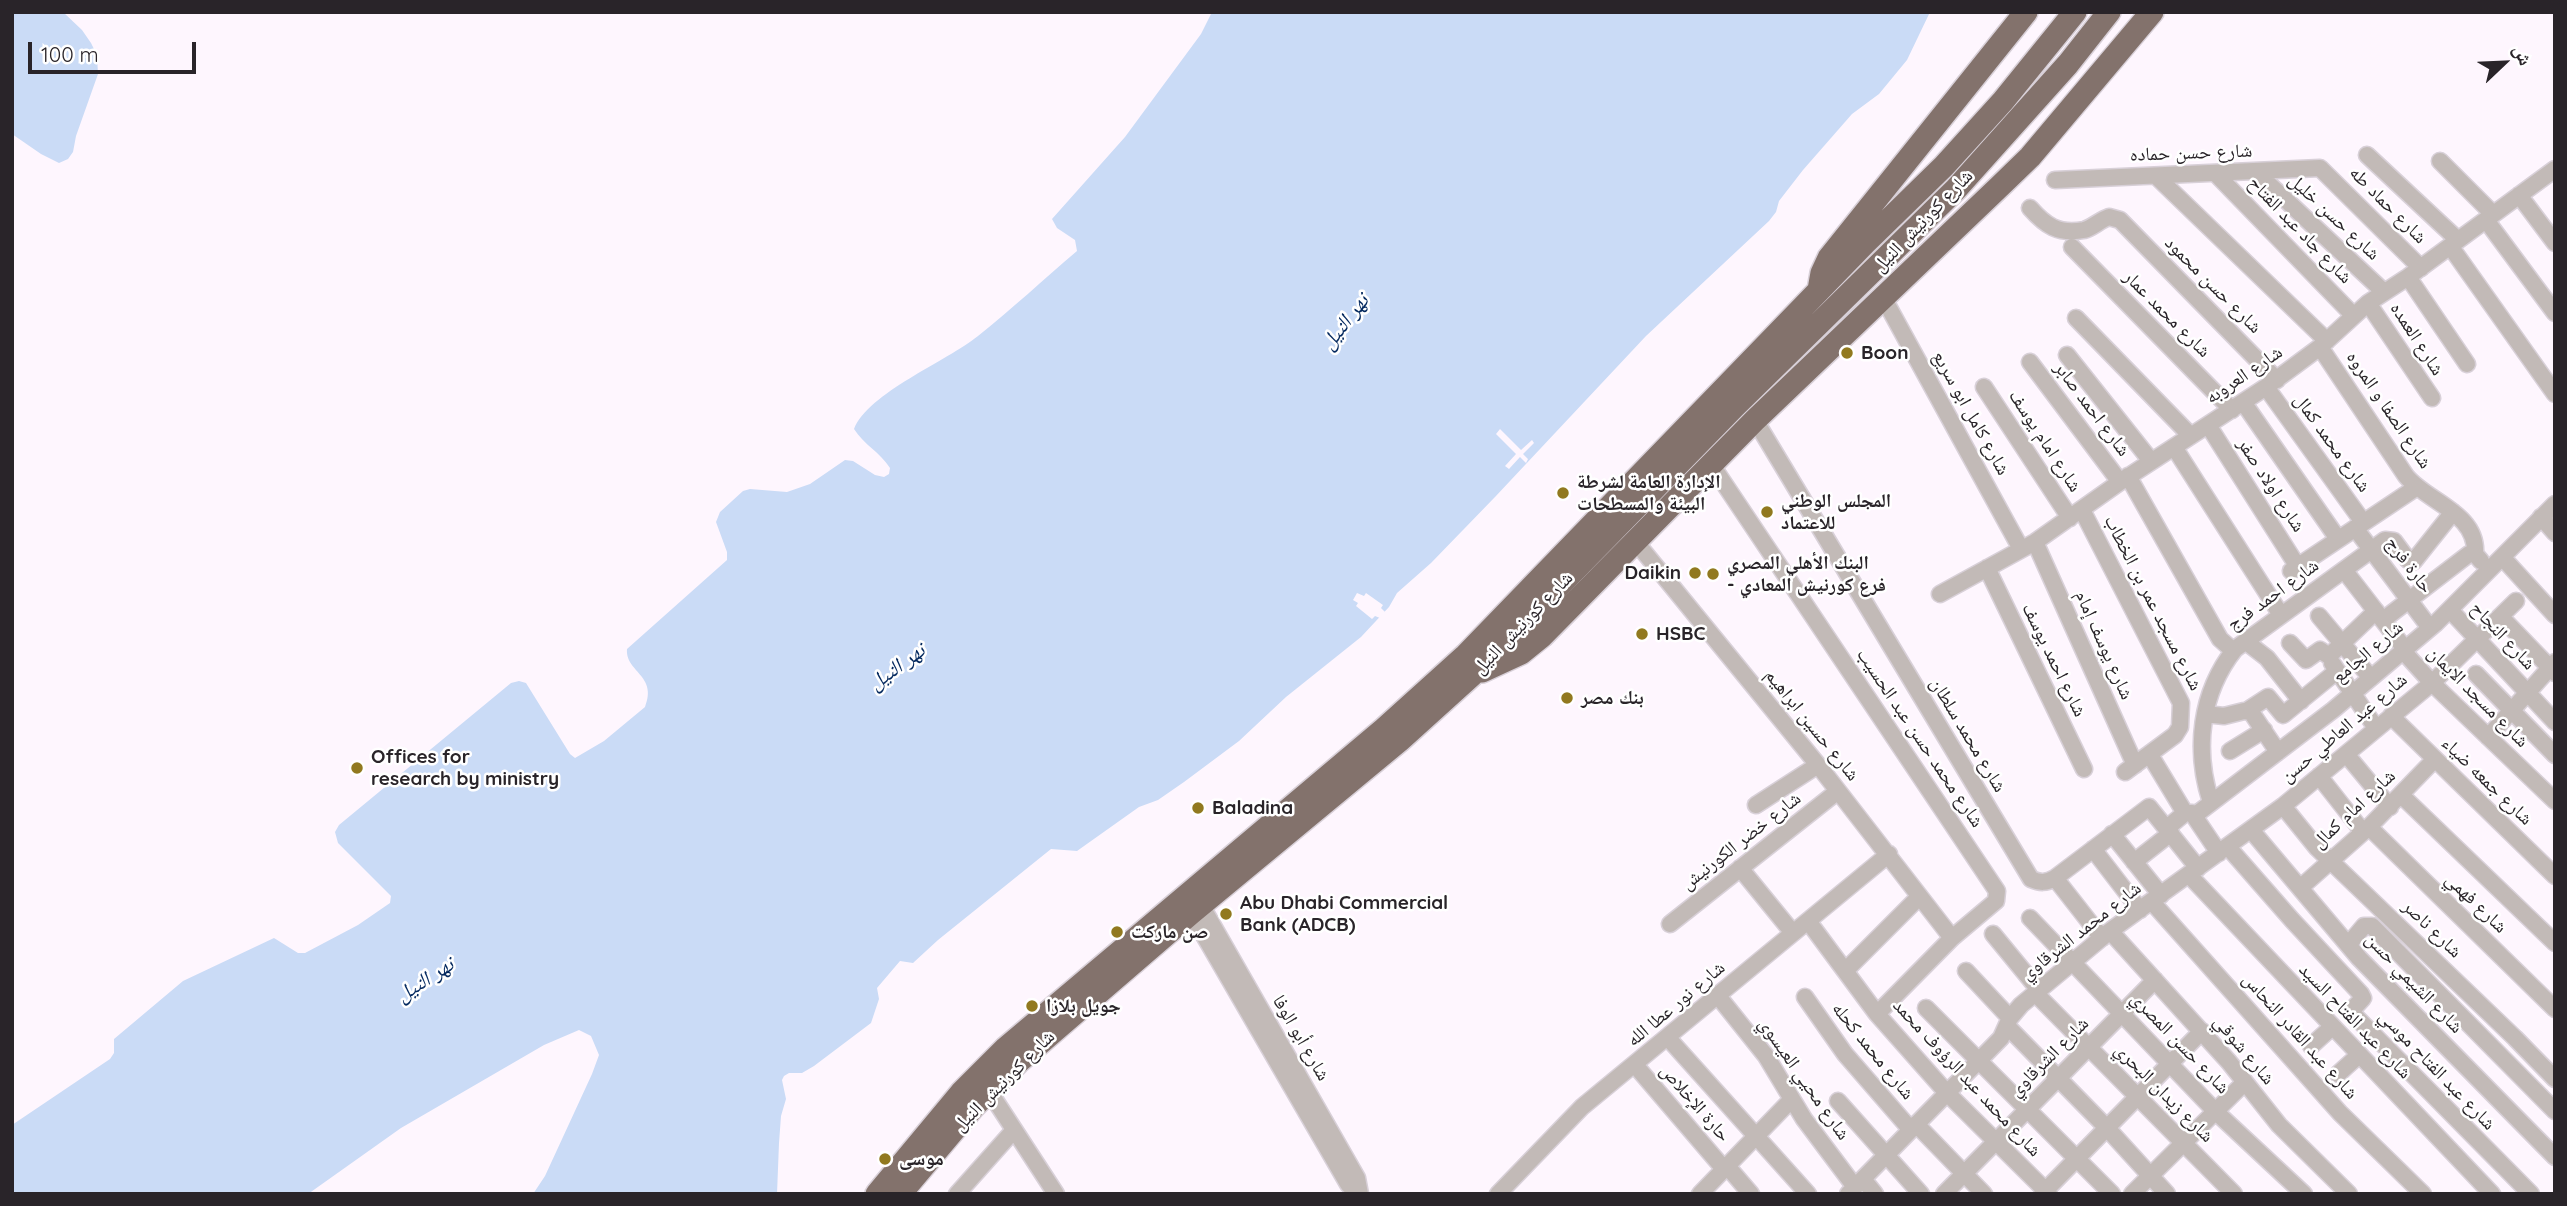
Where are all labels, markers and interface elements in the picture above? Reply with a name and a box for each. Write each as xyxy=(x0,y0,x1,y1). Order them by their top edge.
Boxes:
scale bar xyxy=(32,28,200,72)
north arrow xyxy=(2469,28,2539,98)
text: 100 m xyxy=(41,41,99,67)
text: ش xyxy=(2508,41,2538,69)
street label: شارع حسن حماده xyxy=(2129,139,2253,167)
street label: شارع حماد طه xyxy=(2345,162,2431,248)
street label: شارع كورنيش النيل xyxy=(1868,165,1978,277)
street label: شارع حسن خليل xyxy=(2283,169,2385,265)
street label: شارع جاد عبد الفتاح xyxy=(2243,172,2357,288)
street label: شارع حسن محمود xyxy=(2160,232,2266,338)
street label: شارع محمد عمار xyxy=(2119,266,2215,362)
water label: نهر النيل xyxy=(1316,289,1374,355)
street label: شارع العمده xyxy=(2385,298,2449,380)
street label: شارع العروبه xyxy=(2201,341,2287,409)
place label: Boon xyxy=(1861,342,1908,364)
marker: Boon xyxy=(1839,345,1855,361)
street label: شارع كامل ابو سريع xyxy=(1927,347,2015,479)
street label: شارع الصفا و المروه xyxy=(2341,347,2437,473)
street label: شارع احمد صابر xyxy=(2049,357,2135,461)
street label: شارع امام يوسف xyxy=(2004,386,2086,496)
street label: شارع محمد كمال xyxy=(2289,389,2375,497)
street label: شارع اولاد صفر xyxy=(2232,434,2310,536)
place label: الإدارة العامة لشرطة البيئة والمسطحات xyxy=(1577,471,1721,515)
marker: الإدارة العامة لشرطة البيئة والمسطحات xyxy=(1555,485,1571,501)
place label: المجلس الوطني للاعتماد xyxy=(1781,490,1891,534)
marker: المجلس الوطني للاعتماد xyxy=(1759,504,1775,520)
street label: شارع مسجد عمر بن الخطاب xyxy=(2099,511,2207,695)
street label: حارة فرج xyxy=(2380,532,2438,598)
place label: البنك الأهلي المصري - فرع كورنيش المعادي xyxy=(1727,552,1886,596)
street label: شارع احمد فرج xyxy=(2223,554,2323,636)
place label: Daikin xyxy=(1624,562,1681,584)
marker: Daikin xyxy=(1687,565,1703,581)
marker: البنك الأهلي المصري - فرع كورنيش المعادي xyxy=(1705,566,1721,582)
street label: شارع كورنيش النيل xyxy=(1468,567,1578,679)
street label: شارع يوسف إمام xyxy=(2070,587,2138,703)
street label: شارع النجاح xyxy=(2466,597,2540,675)
street label: شارع احمد يوسف xyxy=(2017,600,2091,720)
street label: شارع الجامع xyxy=(2328,616,2408,688)
place label: HSBC xyxy=(1656,623,1705,645)
marker: HSBC xyxy=(1634,626,1650,642)
water label: نهر النيل xyxy=(864,638,930,696)
street label: شارع مسجد الايمان xyxy=(2423,642,2533,752)
street label: شارع محمد حسن عبد الحسيب xyxy=(1852,644,1988,832)
street label: شارع حسين ابراهيم xyxy=(1760,664,1864,786)
street label: شارع عبد العاطي حسن xyxy=(2276,668,2412,788)
street label: شارع محمد سلطان xyxy=(1925,674,2011,796)
place label: بنك مصر xyxy=(1581,687,1644,709)
marker: بنك مصر xyxy=(1559,690,1575,706)
street label: شارع جمعه ضياء xyxy=(2437,732,2537,830)
place label: Offices for research by ministry xyxy=(371,746,559,790)
marker: Offices for research by ministry xyxy=(349,760,365,776)
street label: شارع امام كمال xyxy=(2308,765,2400,853)
street label: شارع خضر الكورنيش xyxy=(1676,787,1806,895)
place label: Baladina xyxy=(1212,797,1293,819)
marker: Baladina xyxy=(1190,800,1206,816)
street label: شارع فهمي xyxy=(2440,868,2512,938)
street label: شارع محمد الشرقاوي xyxy=(2016,877,2146,985)
place label: Abu Dhabi Commercial Bank (ADCB) xyxy=(1240,892,1448,936)
street label: شارع ناصر xyxy=(2397,895,2467,963)
marker: Abu Dhabi Commercial Bank (ADCB) xyxy=(1218,906,1234,922)
place label: صن ماركت xyxy=(1131,921,1208,943)
marker: صن ماركت xyxy=(1109,924,1125,940)
street label: شارع الشيمي حسن xyxy=(2360,928,2468,1038)
water label: نهر النيل xyxy=(391,952,459,1008)
street label: شارع نور عطا الله xyxy=(1622,956,1730,1052)
street label: شارع عبد الفتاح السيد xyxy=(2294,958,2416,1084)
street label: شارع عبد القادر النحاس xyxy=(2237,968,2363,1104)
street label: شارع حسن المصري xyxy=(2126,987,2234,1099)
street label: شارع أبو الوفا xyxy=(1267,991,1335,1085)
street label: شارع محمد عبد الرؤوف محمد xyxy=(1888,994,2046,1162)
place label: جويل بلازا xyxy=(1046,995,1121,1017)
marker: جويل بلازا xyxy=(1024,998,1040,1014)
street label: شارع محمد كحله xyxy=(1827,998,1919,1104)
street label: شارع عبد الفتاح موسي xyxy=(2374,1005,2500,1135)
street label: شارع شوقي xyxy=(2208,1011,2280,1089)
street label: شارع الشرقاوي xyxy=(2004,1012,2094,1102)
street label: شارع محيي العيسوي xyxy=(1753,1013,1855,1145)
street label: شارع كورنيش النيل xyxy=(949,1026,1059,1136)
street label: شارع زيدان البحري xyxy=(2110,1039,2218,1147)
street label: حارة الإخلاص xyxy=(1655,1059,1735,1147)
place label: موسى xyxy=(899,1148,944,1170)
marker: موسى xyxy=(877,1151,893,1167)

